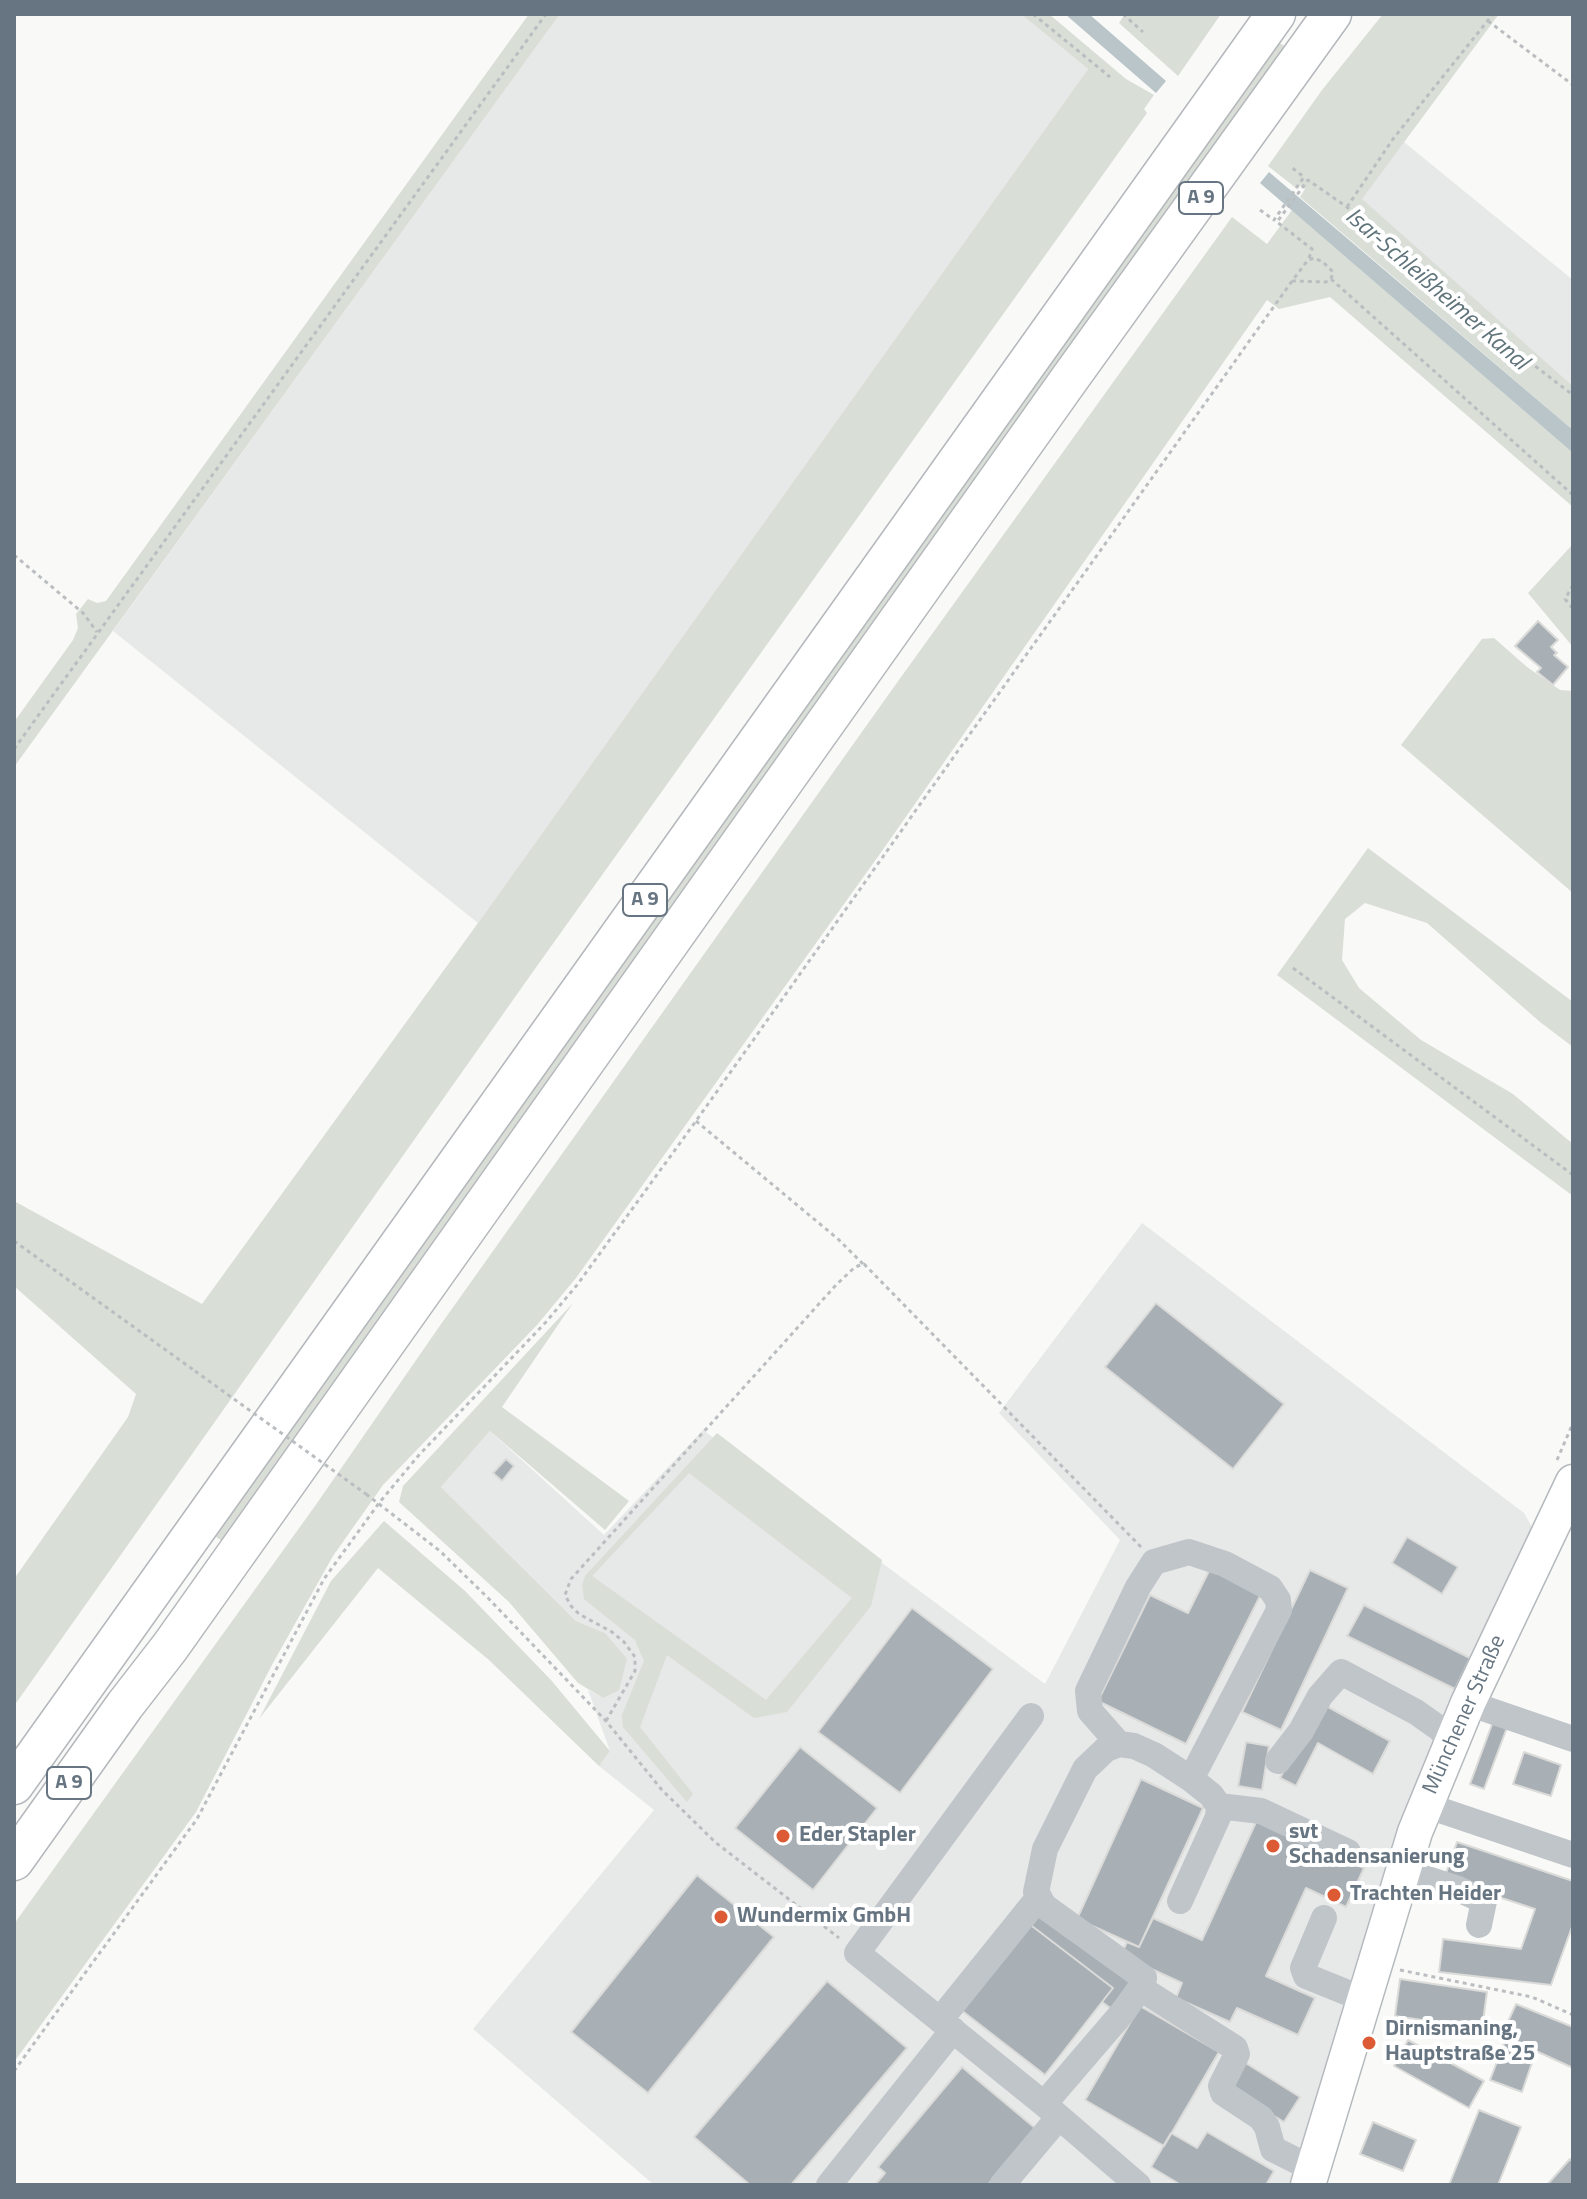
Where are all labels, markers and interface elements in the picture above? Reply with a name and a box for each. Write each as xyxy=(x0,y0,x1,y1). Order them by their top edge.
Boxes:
road number: A 9 xyxy=(1179,182,1223,214)
water label: Isar-Schleißheimer Kanal xyxy=(1339,203,1533,377)
road number: A 9 xyxy=(623,884,667,916)
street label: Münchener Straße xyxy=(1418,1631,1512,1799)
road number: A 9 xyxy=(47,1767,91,1799)
place label: svt Schadensanierung xyxy=(1289,1820,1465,1872)
place label: Eder Stapler xyxy=(799,1823,916,1849)
marker: Eder Stapler xyxy=(774,1827,792,1845)
marker: svt Schadensanierung xyxy=(1264,1837,1282,1855)
place label: Trachten Heider xyxy=(1350,1882,1501,1908)
marker: Trachten Heider xyxy=(1325,1886,1343,1904)
place label: Wundermix GmbH xyxy=(737,1904,911,1930)
marker: Wundermix GmbH xyxy=(712,1908,730,1926)
place label: Dirnismaning, Hauptstraße 25 xyxy=(1385,2017,1535,2068)
marker: Dirnismaning, Hauptstraße 25 xyxy=(1360,2034,1378,2052)

